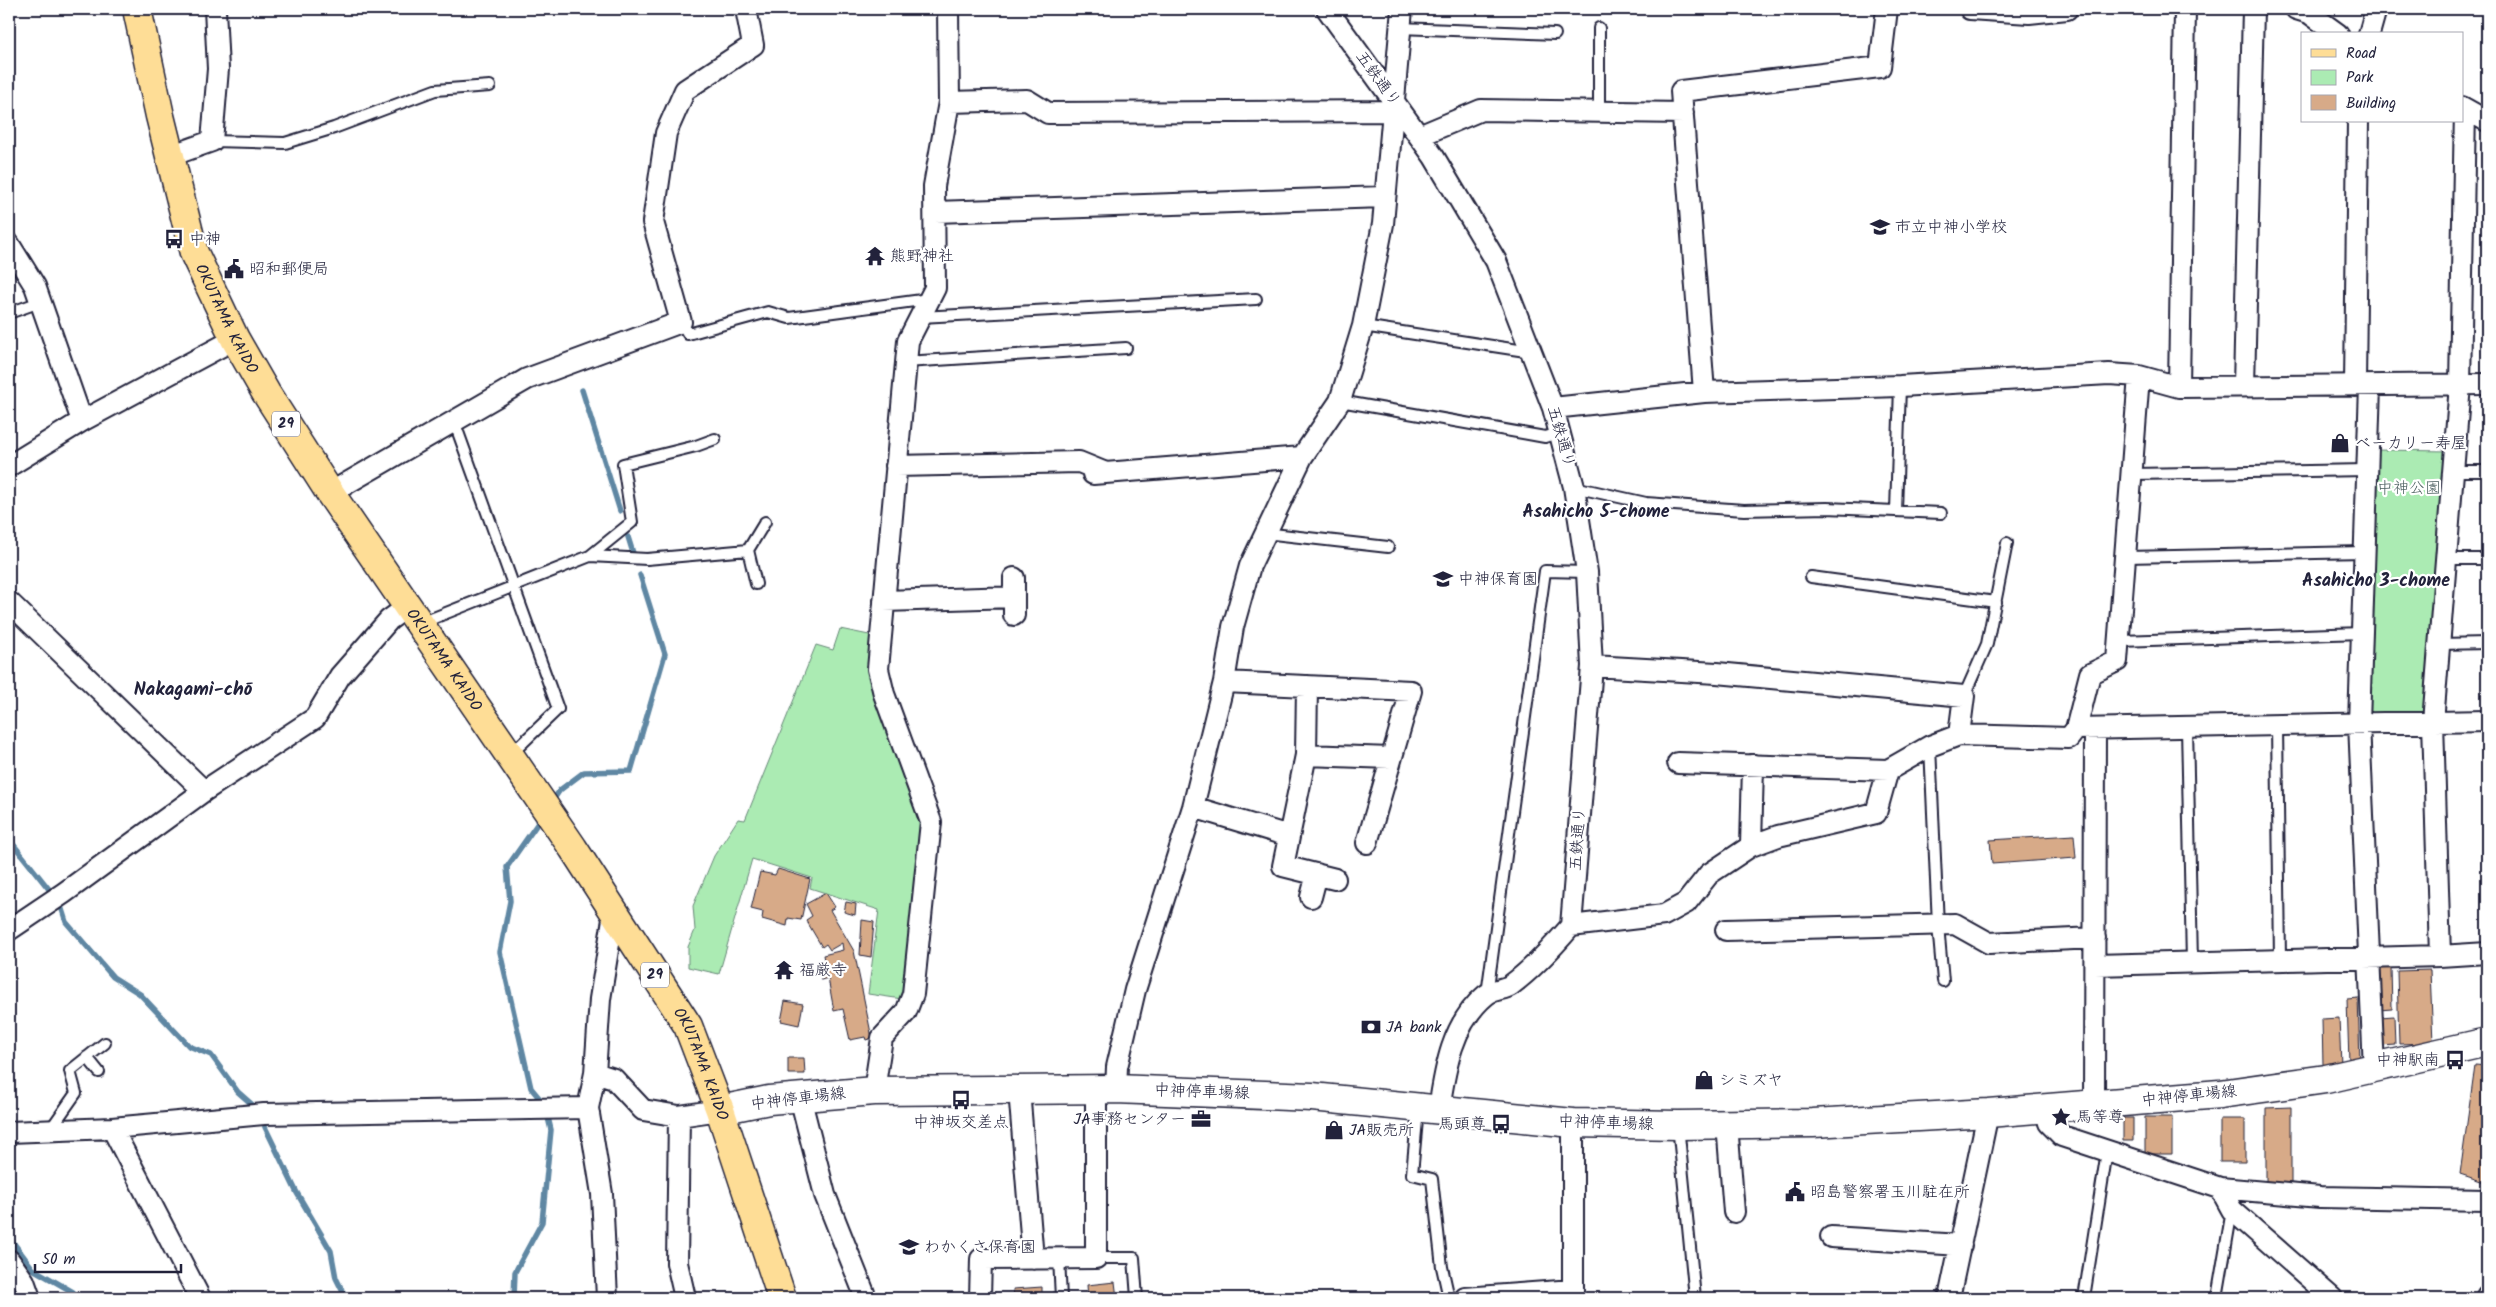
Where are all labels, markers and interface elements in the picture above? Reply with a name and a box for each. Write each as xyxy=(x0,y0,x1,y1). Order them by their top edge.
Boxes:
legend xyxy=(2301,32,2464,122)
text: Road xyxy=(2346,42,2377,66)
street label: 五鉄通り xyxy=(1349,46,1407,112)
text: Park xyxy=(2346,66,2374,90)
text: Building xyxy=(2346,92,2396,116)
place label: 市立中神小学校 xyxy=(1895,215,2007,240)
school or university icon: 市立中神小学校 xyxy=(1869,216,1891,238)
place label: 中神 xyxy=(189,227,221,252)
bus stop icon: 中神 xyxy=(163,228,185,250)
place label: 熊野神社 xyxy=(890,244,954,269)
temple icon: 熊野神社 xyxy=(864,245,886,267)
place label: 昭和郵便局 xyxy=(249,257,329,282)
public building icon: 昭和郵便局 xyxy=(223,258,245,280)
street label: OKUTAMA KAIDO xyxy=(188,260,265,379)
street label: 五鉄通り xyxy=(1540,403,1582,471)
road number: 29 xyxy=(272,412,300,436)
place label: ベーカリー寿屋 xyxy=(2355,431,2467,456)
shop icon: ベーカリー寿屋 xyxy=(2329,432,2351,454)
park label: 中神公園 xyxy=(2377,476,2441,501)
district label: Asahicho 5-chome xyxy=(1522,498,1670,527)
place label: 中神保育園 xyxy=(1458,567,1538,592)
district label: Asahicho 3-chome xyxy=(2302,567,2450,596)
school or university icon: 中神保育園 xyxy=(1432,568,1454,590)
street label: OKUTAMA KAIDO xyxy=(400,603,489,717)
district label: Nakagami-chō xyxy=(134,675,254,705)
street label: 五鉄通り xyxy=(1563,806,1593,872)
place label: 福厳寺 xyxy=(799,958,847,983)
temple icon: 福厳寺 xyxy=(773,959,795,981)
road number: 29 xyxy=(641,962,669,988)
street label: OKUTAMA KAIDO xyxy=(667,1002,735,1124)
place label: JA bank xyxy=(1386,1015,1442,1040)
bank icon: JA bank xyxy=(1360,1016,1382,1038)
place label: 中神駅南 xyxy=(2376,1048,2440,1073)
bus stop icon: 中神駅南 xyxy=(2444,1049,2466,1071)
place label: シミズヤ xyxy=(1719,1068,1783,1093)
shop icon: シミズヤ xyxy=(1693,1069,1715,1091)
street label: 中神停車場線 xyxy=(1154,1078,1250,1106)
street label: 中神停車場線 xyxy=(2140,1079,2238,1113)
street label: 中神停車場線 xyxy=(749,1081,847,1117)
bus stop icon: 中神坂交差点 xyxy=(950,1089,972,1111)
place label: 馬等尊 xyxy=(2076,1105,2124,1130)
place icon: 馬等尊 xyxy=(2050,1106,2072,1128)
place label: JA事務センター xyxy=(1073,1107,1186,1132)
office icon: JA事務センター xyxy=(1190,1108,1212,1130)
street label: 中神停車場線 xyxy=(1558,1109,1654,1137)
place label: 中神坂交差点 xyxy=(913,1110,1009,1135)
place label: 馬頭尊 xyxy=(1438,1112,1486,1137)
bus stop icon: 馬頭尊 xyxy=(1490,1113,1512,1135)
place label: JA販売所 xyxy=(1349,1118,1414,1143)
shop icon: JA販売所 xyxy=(1323,1119,1345,1141)
place label: 昭島警察署玉川駐在所 xyxy=(1810,1180,1970,1205)
public building icon: 昭島警察署玉川駐在所 xyxy=(1784,1181,1806,1203)
place label: わかくさ保育園 xyxy=(924,1235,1036,1260)
school or university icon: わかくさ保育園 xyxy=(898,1236,920,1258)
scale bar xyxy=(35,1242,181,1274)
text: 50 m xyxy=(42,1248,76,1272)

